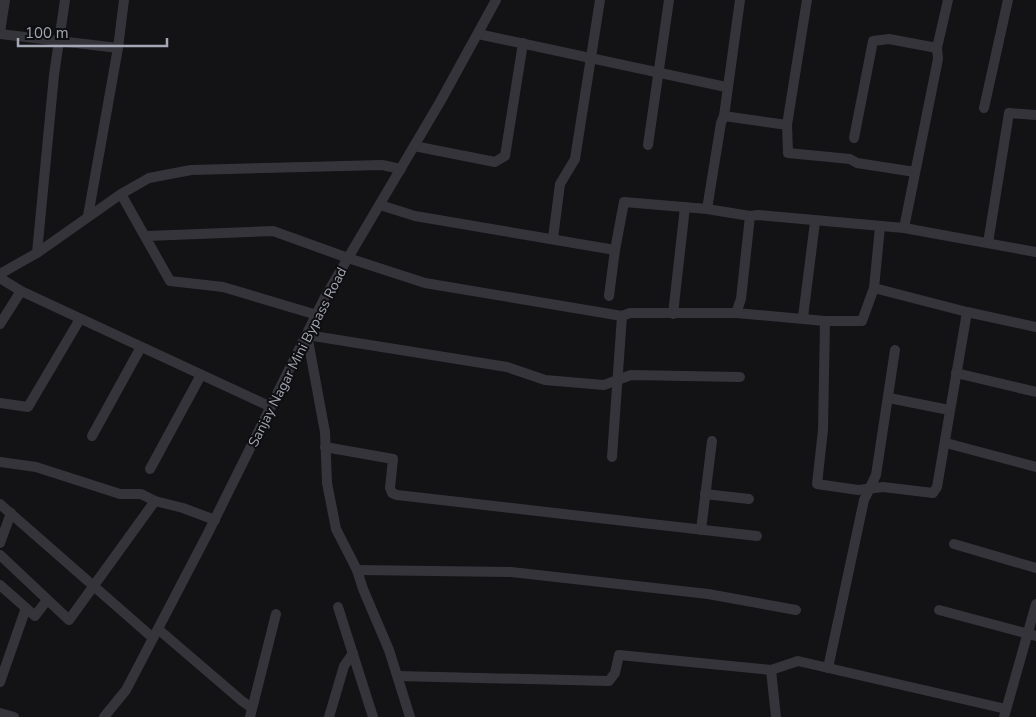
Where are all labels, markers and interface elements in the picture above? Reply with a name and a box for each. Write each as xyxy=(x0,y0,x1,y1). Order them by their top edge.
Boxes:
scale bar xyxy=(18,15,166,47)
text: 100 m xyxy=(25,23,69,43)
street label: Sanjay Nagar Mini Bypass Road xyxy=(244,264,351,450)

